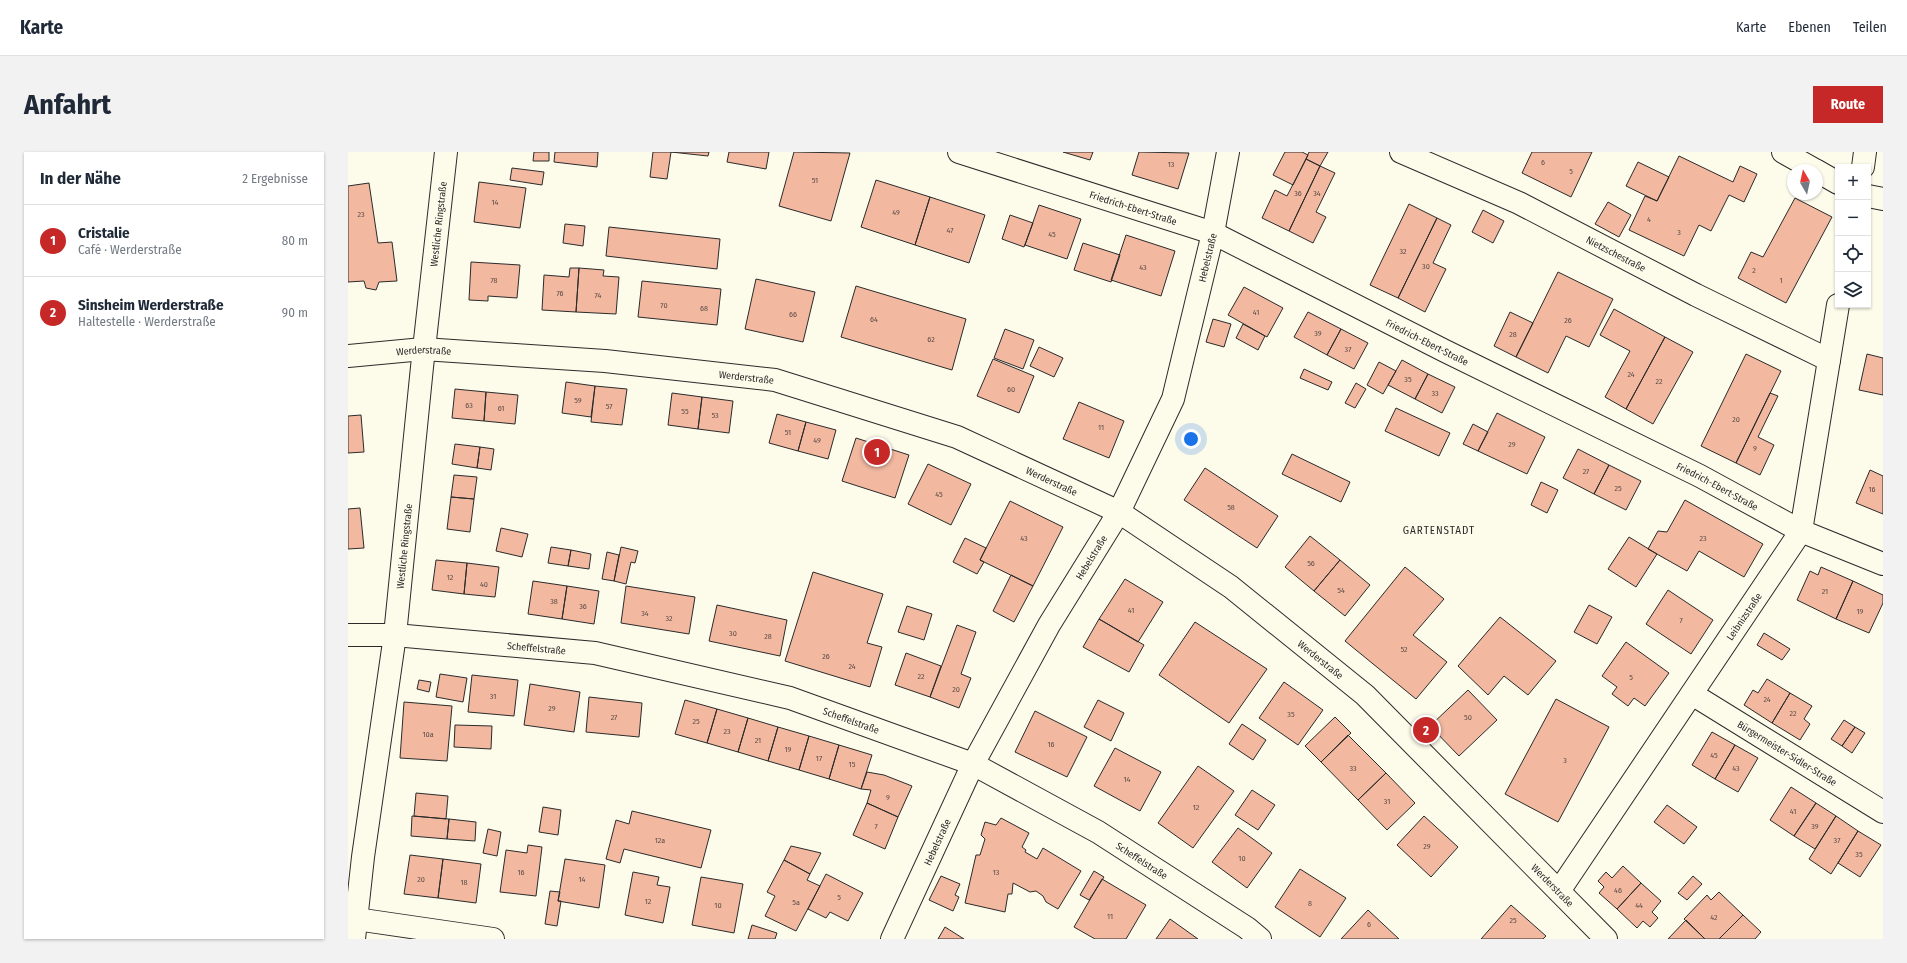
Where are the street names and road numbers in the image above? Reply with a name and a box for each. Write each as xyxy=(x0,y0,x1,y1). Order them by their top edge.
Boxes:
street label: Westliche Ringstraße xyxy=(428,181,450,267)
street label: Friedrich-Ebert-Straße xyxy=(1088,189,1178,228)
street label: Hebelstraße xyxy=(1196,232,1220,283)
street label: Nietzschestraße xyxy=(1584,234,1648,275)
street label: Friedrich-Ebert-Straße xyxy=(1384,317,1470,369)
street label: Werderstraße xyxy=(396,344,452,358)
street label: Werderstraße xyxy=(718,369,774,387)
street label: Friedrich-Ebert-Straße xyxy=(1674,460,1760,514)
street label: Werderstraße xyxy=(1024,465,1079,499)
street label: Westliche Ringstraße xyxy=(395,503,415,590)
street label: Hebelstraße xyxy=(1074,533,1110,582)
street label: Leibnizstraße xyxy=(1724,591,1765,643)
street label: Werderstraße xyxy=(1295,638,1345,682)
street label: Scheffelstraße xyxy=(506,640,566,657)
street label: Scheffelstraße xyxy=(821,705,881,737)
street label: Bürgermeister-Sidler-Straße xyxy=(1735,718,1839,789)
street label: Hebelstraße xyxy=(922,817,954,867)
street label: Scheffelstraße xyxy=(1113,840,1169,882)
street label: Werderstraße xyxy=(1528,862,1576,910)

